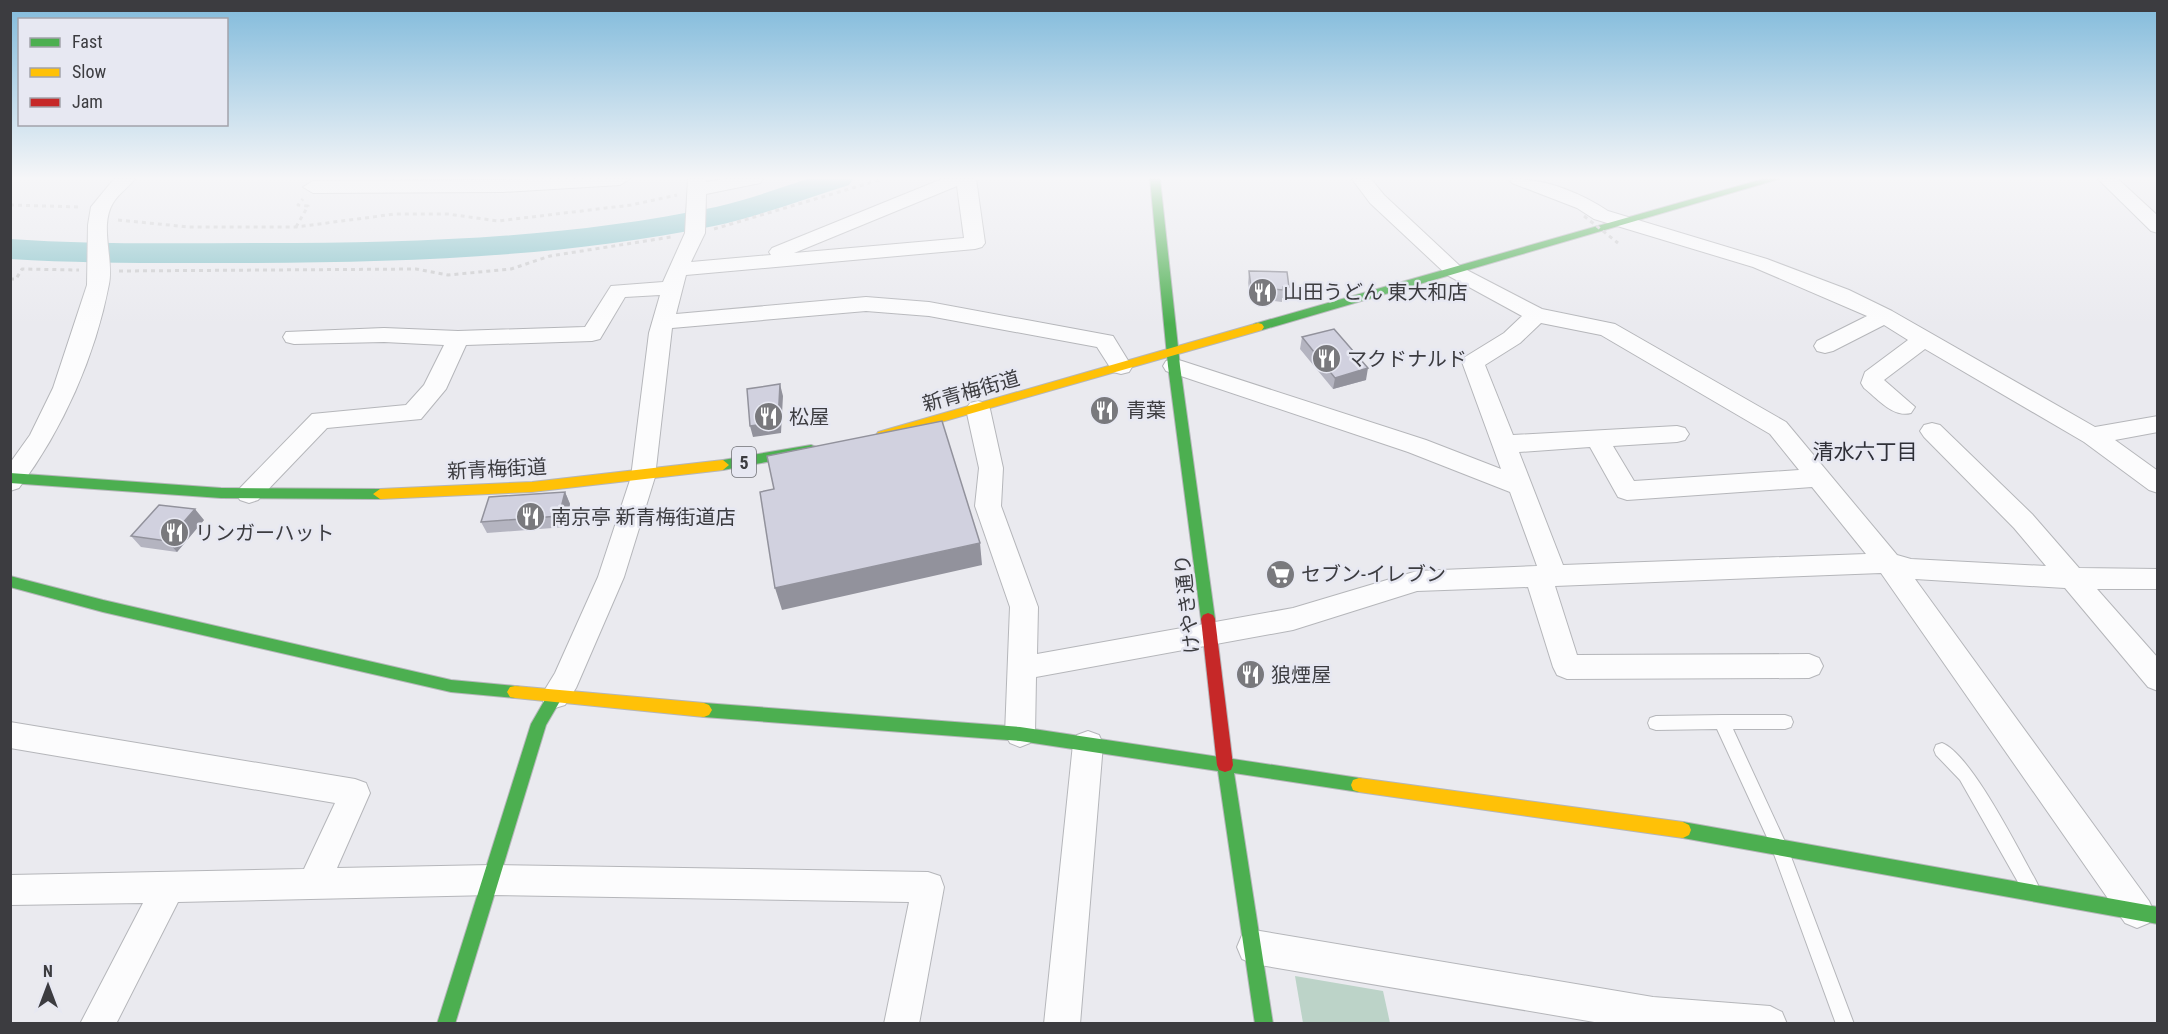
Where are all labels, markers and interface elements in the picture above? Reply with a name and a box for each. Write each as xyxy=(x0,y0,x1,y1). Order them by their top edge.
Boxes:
legend xyxy=(18,18,228,126)
text: Fast xyxy=(72,31,103,52)
text: Slow xyxy=(72,61,107,82)
text: Jam xyxy=(72,91,103,112)
restaurant icon: 山田うどん 東大和店 xyxy=(1246,276,1278,308)
place label: 山田うどん 東大和店 xyxy=(1283,280,1468,304)
restaurant icon: マクドナルド xyxy=(1310,343,1342,375)
place label: マクドナルド xyxy=(1347,347,1467,371)
street label: 新青梅街道 xyxy=(920,366,1022,416)
restaurant icon: 青葉 xyxy=(1089,394,1121,426)
place label: 青葉 xyxy=(1126,398,1166,422)
restaurant icon: 松屋 xyxy=(752,401,784,433)
place label: 松屋 xyxy=(789,405,829,429)
district label: 清水六丁目 xyxy=(1813,440,1918,464)
road number: 5 xyxy=(732,447,756,477)
street label: 新青梅街道 xyxy=(446,454,548,484)
restaurant icon: 南京亭 新青梅街道店 xyxy=(514,501,546,533)
place label: 南京亭 新青梅街道店 xyxy=(551,505,736,529)
restaurant icon: リンガーハット xyxy=(158,517,190,549)
place label: リンガーハット xyxy=(195,521,335,545)
street label: けやき通り xyxy=(1170,553,1204,655)
supermarket icon: セブン-イレブン xyxy=(1264,558,1296,590)
place label: セブン-イレブン xyxy=(1301,562,1446,586)
restaurant icon: 狼煙屋 xyxy=(1234,659,1266,691)
place label: 狼煙屋 xyxy=(1271,663,1331,687)
north arrow xyxy=(18,956,78,1016)
text: N xyxy=(43,962,53,981)

